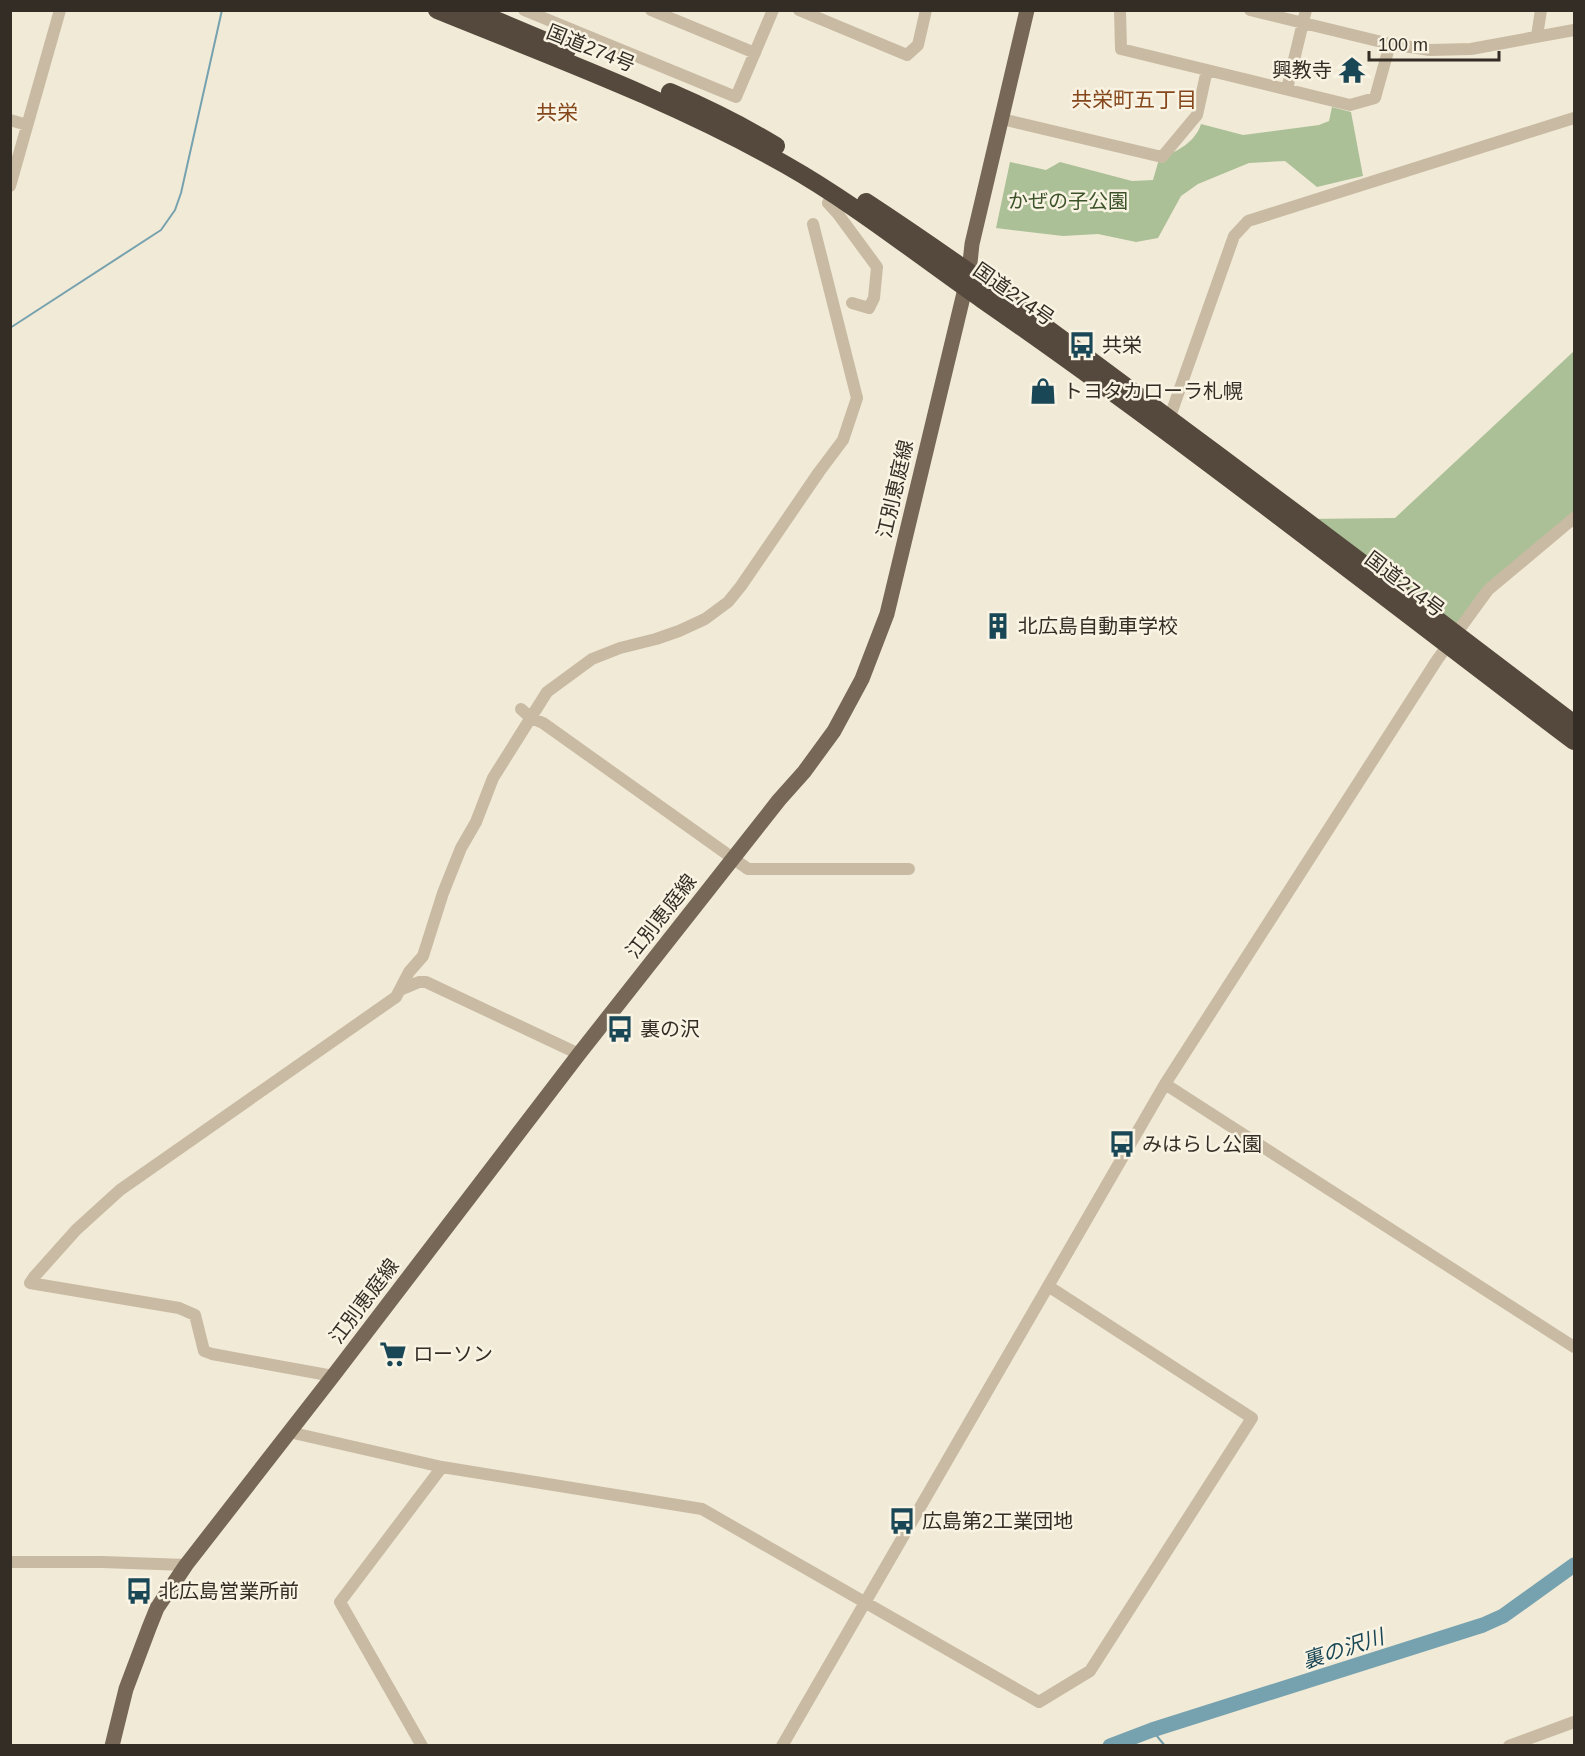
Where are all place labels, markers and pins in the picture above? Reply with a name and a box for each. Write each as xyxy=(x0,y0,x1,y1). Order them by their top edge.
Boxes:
temple icon: 興教寺 xyxy=(1337,55,1367,85)
place label: 興教寺 xyxy=(1272,59,1332,81)
bus stop icon: 共栄 xyxy=(1067,330,1097,360)
place label: 共栄 xyxy=(1102,334,1142,356)
shop icon: トヨタカローラ札幌 xyxy=(1028,376,1058,406)
place label: トヨタカローラ札幌 xyxy=(1063,380,1243,402)
building icon: 北広島自動車学校 xyxy=(983,611,1013,641)
place label: 北広島自動車学校 xyxy=(1018,615,1178,637)
bus stop icon: 裏の沢 xyxy=(605,1014,635,1044)
place label: 裏の沢 xyxy=(640,1018,700,1040)
bus stop icon: みはらし公園 xyxy=(1107,1129,1137,1159)
place label: みはらし公園 xyxy=(1142,1133,1262,1155)
supermarket icon: ローソン xyxy=(378,1339,408,1369)
place label: ローソン xyxy=(413,1343,493,1365)
bus stop icon: 広島第2工業団地 xyxy=(887,1506,917,1536)
place label: 広島第2工業団地 xyxy=(922,1510,1073,1532)
bus stop icon: 北広島営業所前 xyxy=(124,1576,154,1606)
place label: 北広島営業所前 xyxy=(159,1580,299,1602)

